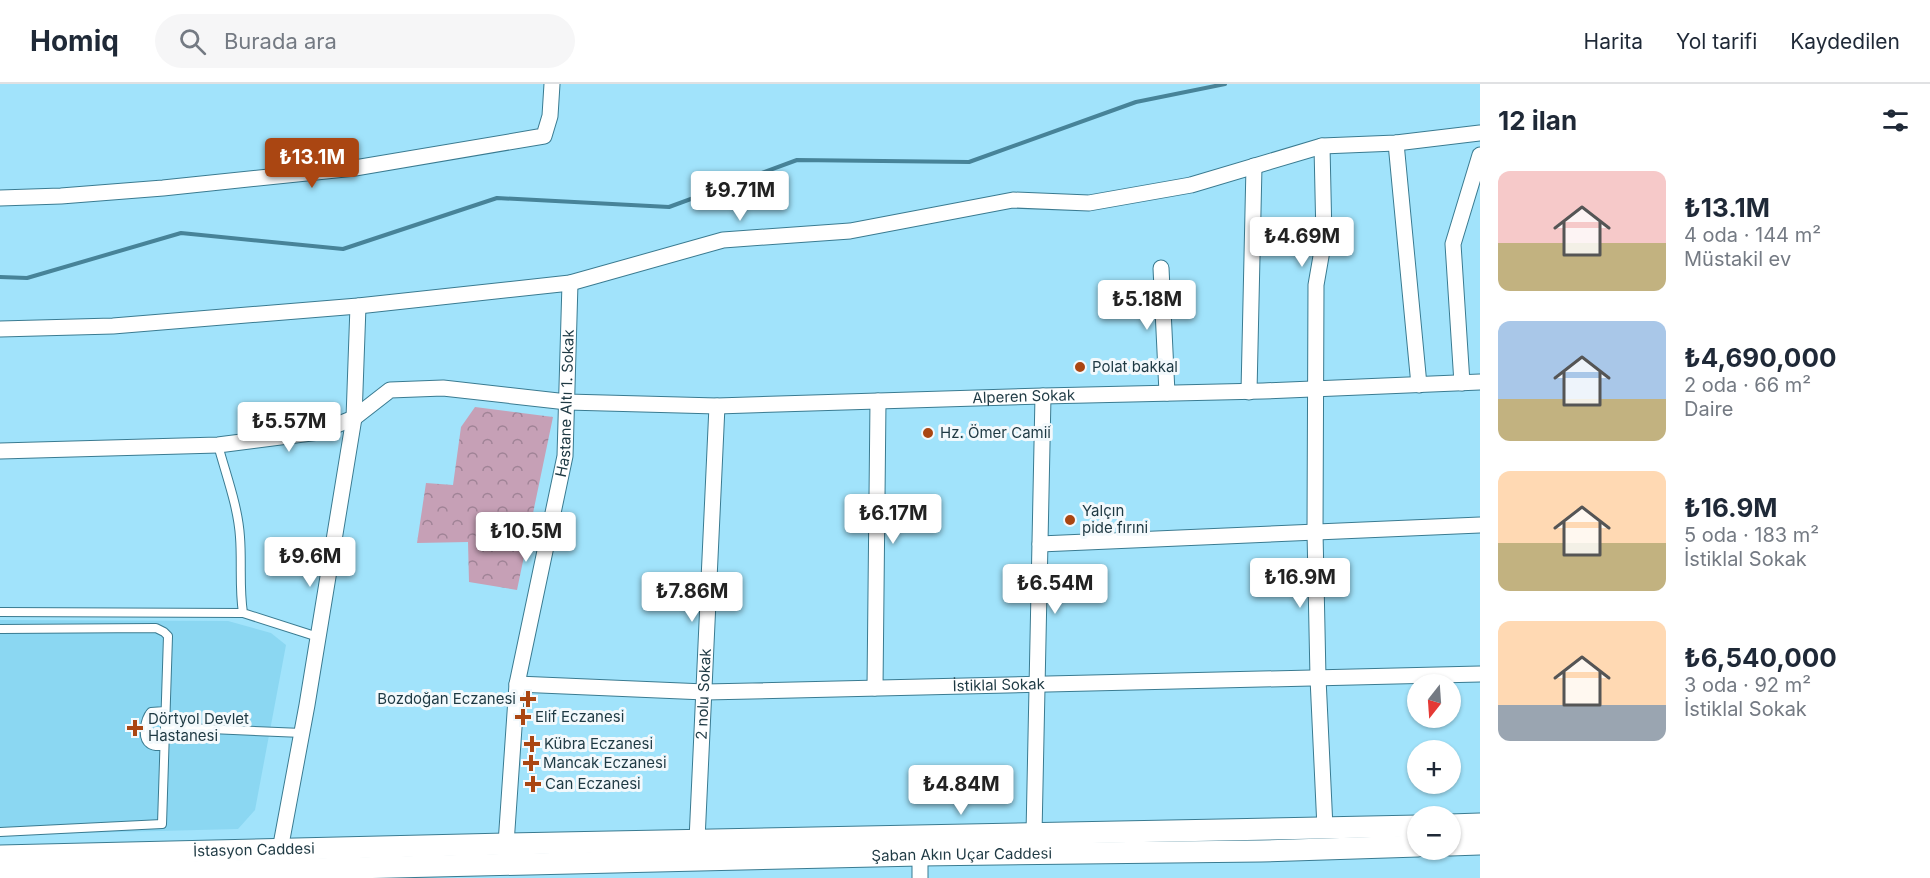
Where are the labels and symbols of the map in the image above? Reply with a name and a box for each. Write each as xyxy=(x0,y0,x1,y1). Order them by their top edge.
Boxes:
pin: ₺13.1M xyxy=(263,138,361,189)
pin: ₺9.71M xyxy=(691,171,789,222)
pin: ₺4.69M xyxy=(1253,217,1351,268)
pin: ₺5.18M xyxy=(1098,280,1196,331)
street label: Hastane Altı 1. Sokak xyxy=(551,328,578,479)
place label: Polat bakkal xyxy=(1092,357,1178,376)
marker: Polat bakkal xyxy=(1073,360,1087,374)
street label: Alperen Sokak xyxy=(972,385,1076,407)
pin: ₺5.57M xyxy=(240,402,338,453)
place label: Hz. Ömer Camii xyxy=(940,423,1051,442)
marker: Hz. Ömer Camii xyxy=(921,426,935,440)
pin: ₺6.17M xyxy=(844,494,942,545)
place label: Yalçın pide fırıni xyxy=(1082,501,1148,537)
pin: ₺10.5M xyxy=(477,512,575,563)
marker: Yalçın pide fırıni xyxy=(1063,513,1077,527)
pin: ₺9.6M xyxy=(268,537,352,588)
pin: ₺16.9M xyxy=(1251,558,1349,609)
pin: ₺6.54M xyxy=(1006,564,1104,615)
pin: ₺7.86M xyxy=(643,572,741,623)
street label: 2 nolu Sokak xyxy=(692,647,715,740)
street label: İstiklal Sokak xyxy=(952,674,1046,695)
north arrow xyxy=(1407,674,1461,728)
place label: Bozdoğan Eczanesi xyxy=(377,689,516,708)
marker: Bozdoğan Eczanesi xyxy=(521,692,535,706)
place label: Elif Eczanesi xyxy=(535,707,624,726)
place label: Dörtyol Devlet Hastanesi xyxy=(148,709,249,745)
marker: Elif Eczanesi xyxy=(516,710,530,724)
marker: Dörtyol Devlet Hastanesi xyxy=(126,719,144,737)
place label: Kübra Eczanesi xyxy=(544,734,653,753)
marker: Kübra Eczanesi xyxy=(525,737,539,751)
place label: Mancak Eczanesi xyxy=(543,753,667,772)
marker: Mancak Eczanesi xyxy=(524,756,538,770)
pin: ₺4.84M xyxy=(912,765,1010,816)
place label: Can Eczanesi xyxy=(545,774,641,793)
marker: Can Eczanesi xyxy=(526,777,540,791)
street label: İstasyon Caddesi xyxy=(193,839,315,860)
street label: Şaban Akın Uçar Caddesi xyxy=(871,843,1052,865)

